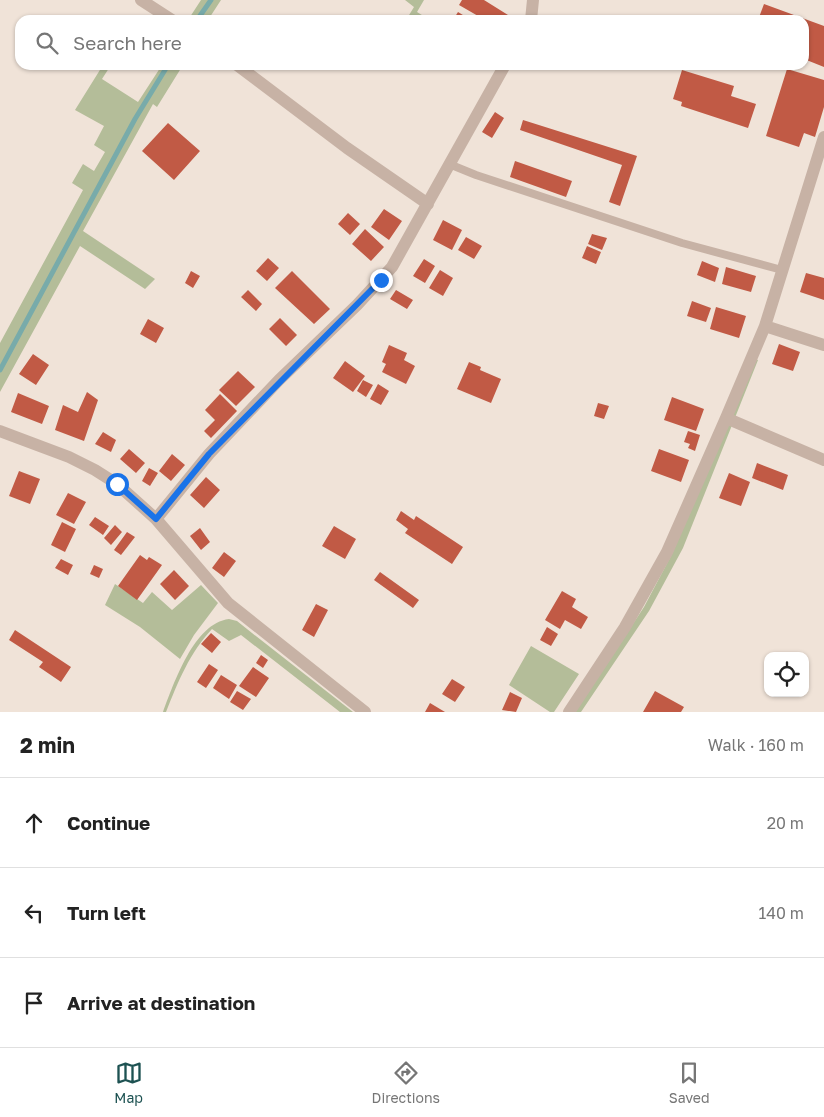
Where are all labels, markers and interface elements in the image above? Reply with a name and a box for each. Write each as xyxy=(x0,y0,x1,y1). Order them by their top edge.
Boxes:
search box xyxy=(15,15,809,70)
icon: search xyxy=(33,29,61,57)
text: Search here xyxy=(73,31,182,54)
route end xyxy=(370,269,393,292)
route start xyxy=(106,473,129,496)
map controls xyxy=(764,652,809,697)
button: locate xyxy=(764,652,809,697)
text: 2 min xyxy=(20,732,75,758)
text: Walk · 160 m xyxy=(708,735,804,755)
icon: ahead xyxy=(20,809,48,837)
text: Continue xyxy=(67,811,150,834)
text: 20 m xyxy=(767,813,804,833)
icon: left xyxy=(20,899,48,927)
text: Turn left xyxy=(67,901,146,924)
text: 140 m xyxy=(758,903,804,923)
icon: arrive xyxy=(20,989,48,1017)
text: Arrive at destination xyxy=(67,991,255,1014)
tab: Map xyxy=(114,1059,143,1106)
tab: Directions xyxy=(372,1059,440,1106)
tab: Saved xyxy=(669,1059,710,1106)

